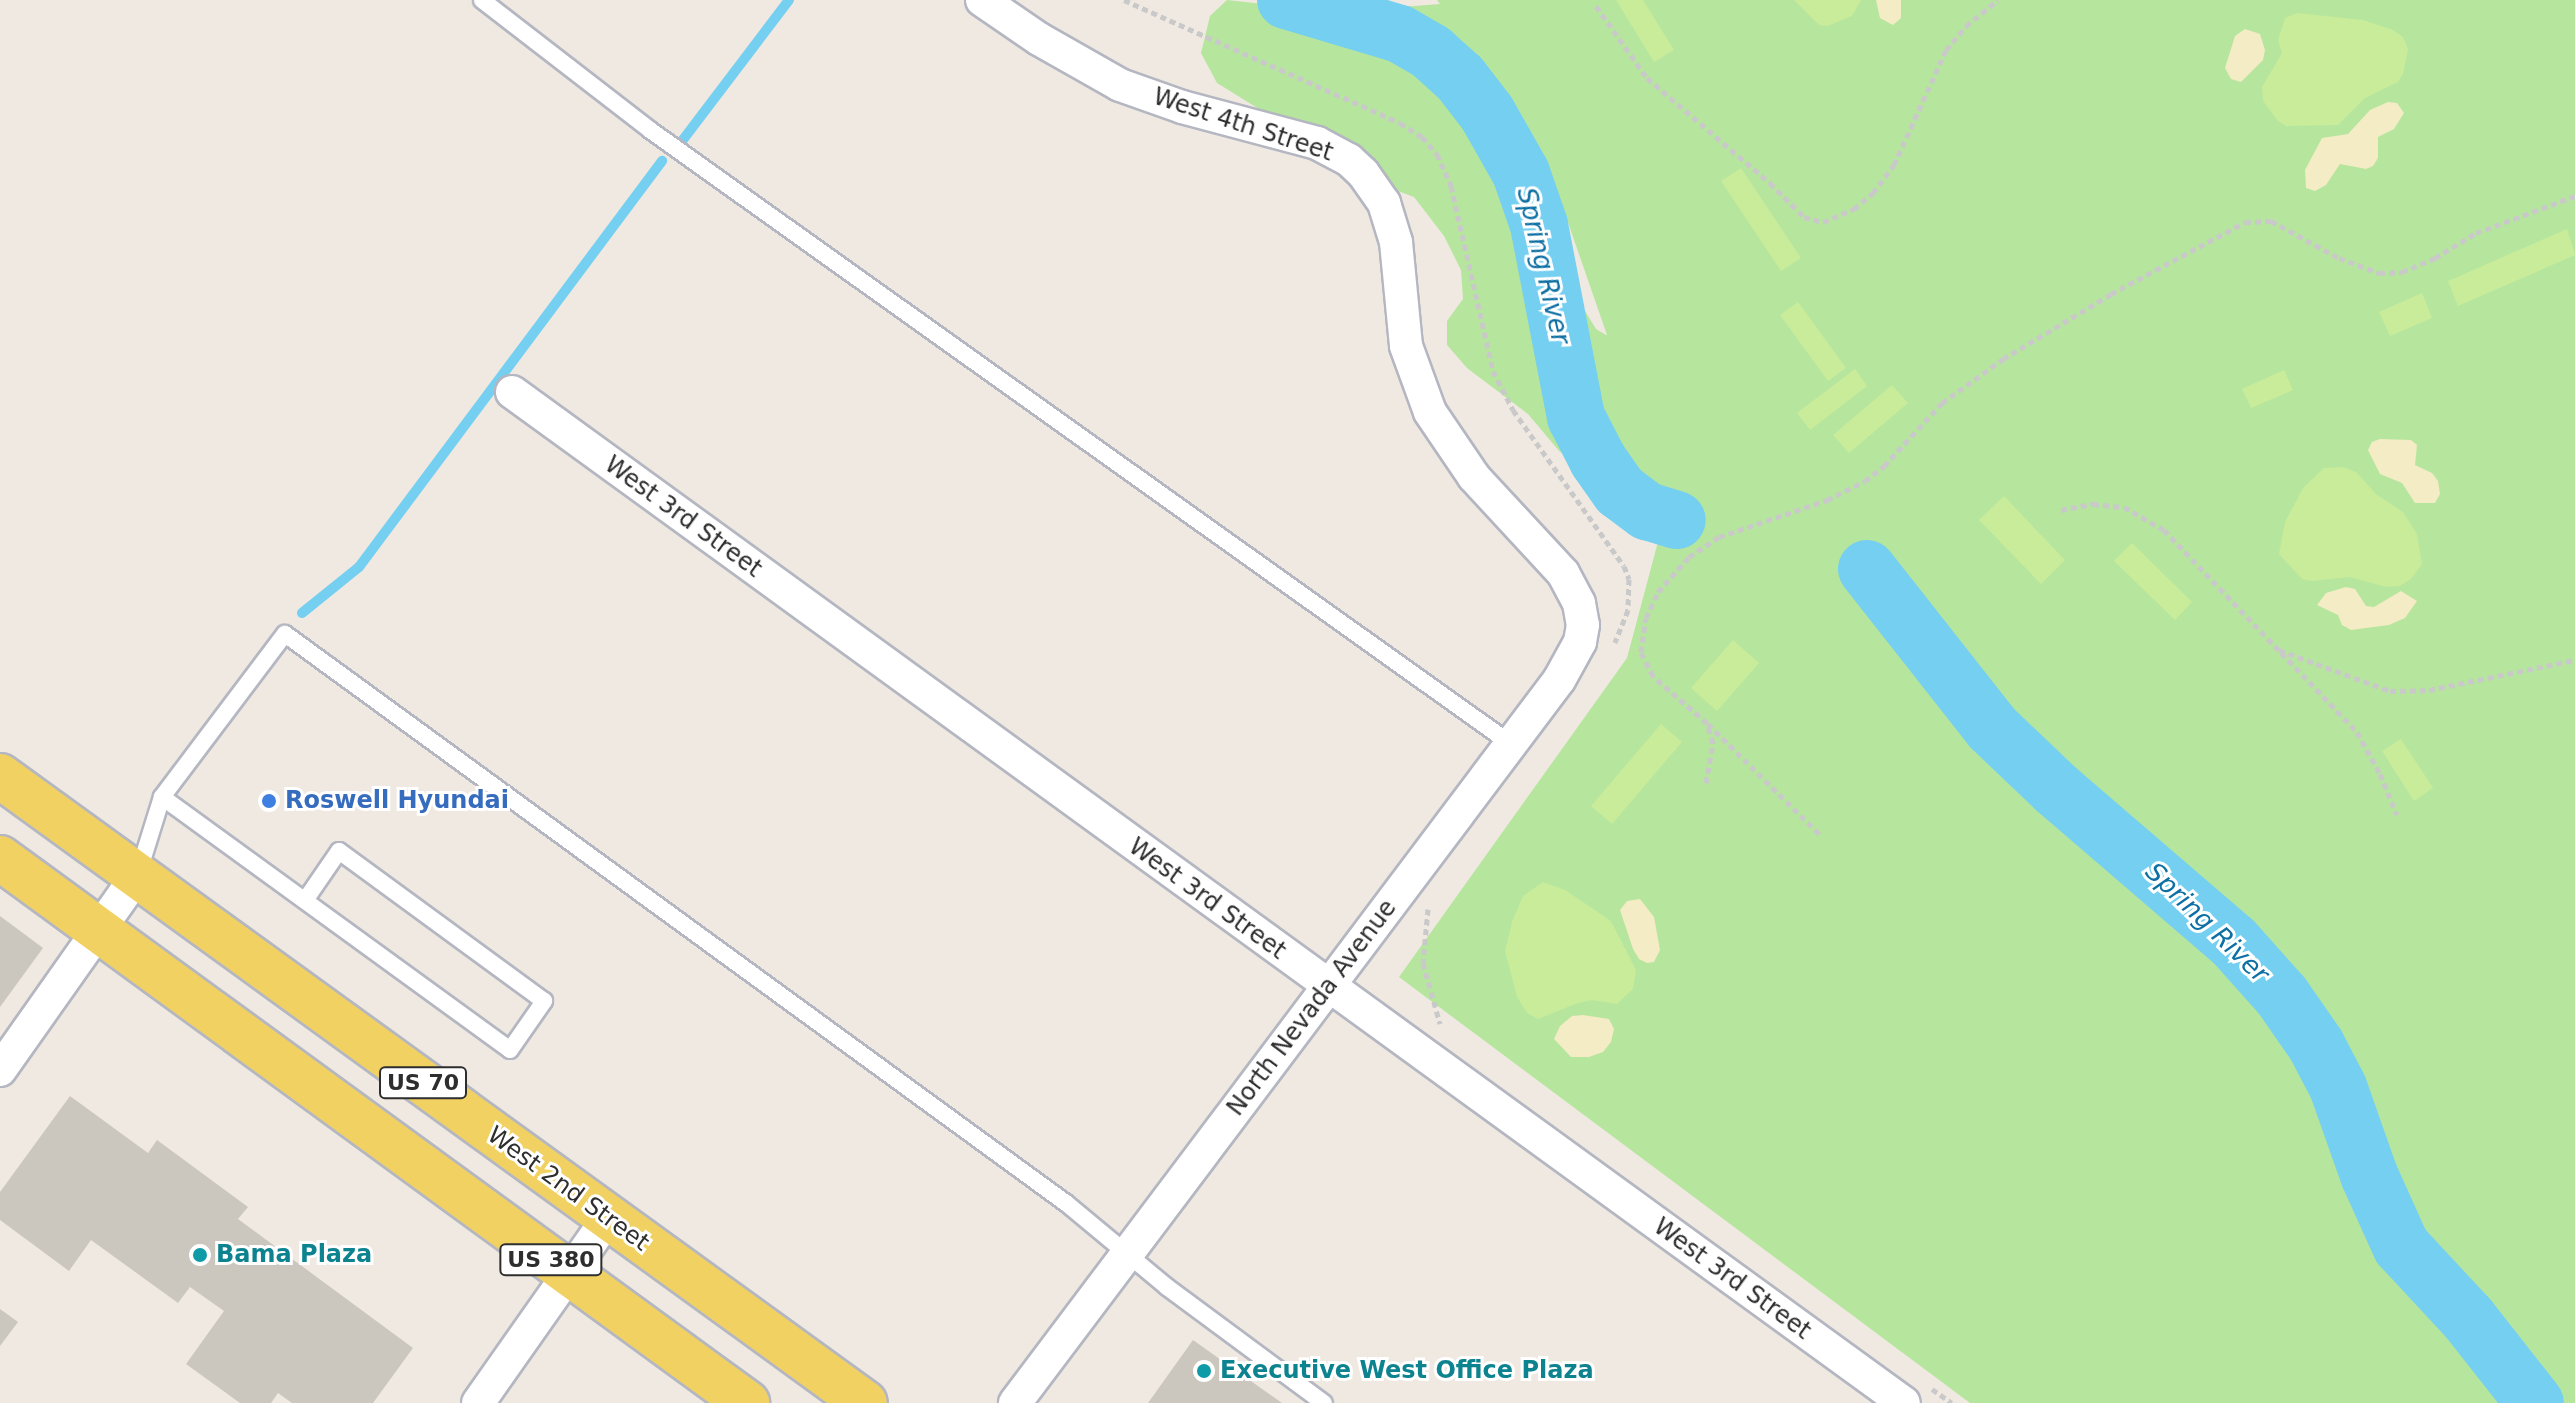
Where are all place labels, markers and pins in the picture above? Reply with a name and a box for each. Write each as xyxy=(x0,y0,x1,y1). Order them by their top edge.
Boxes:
place label: Roswell Hyundai xyxy=(285,787,509,815)
marker: Roswell Hyundai xyxy=(260,792,278,810)
place label: Bama Plaza xyxy=(216,1241,372,1269)
marker: Bama Plaza xyxy=(191,1246,209,1264)
place label: Executive West Office Plaza xyxy=(1220,1357,1594,1385)
marker: Executive West Office Plaza xyxy=(1195,1362,1213,1380)

